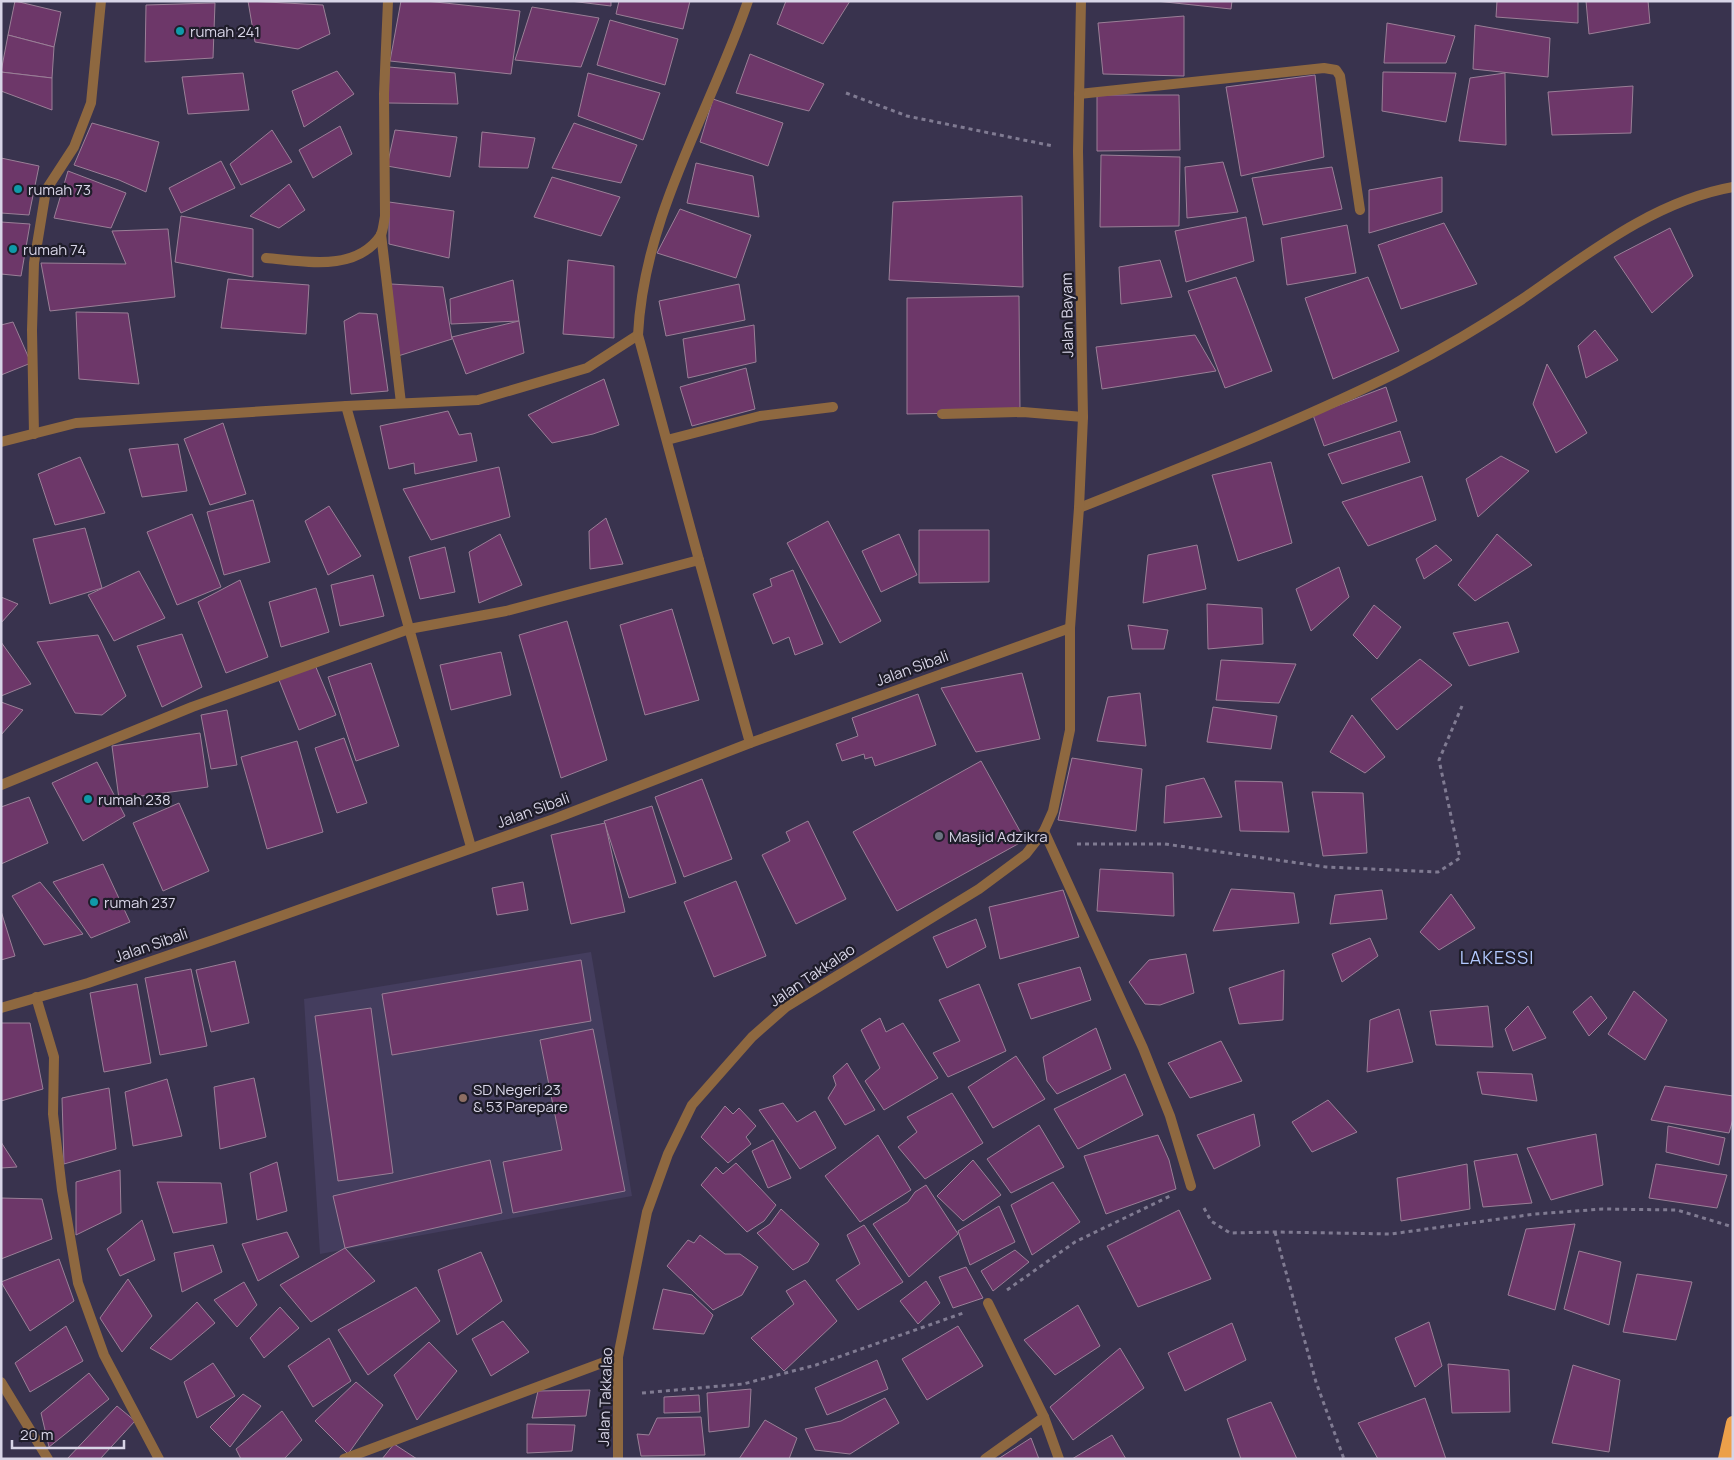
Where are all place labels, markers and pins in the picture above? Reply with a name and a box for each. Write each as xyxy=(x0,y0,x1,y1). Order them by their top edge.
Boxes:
place label: rumah 241 xyxy=(190,21,260,42)
marker: rumah 241 xyxy=(174,25,186,37)
place label: rumah 73 xyxy=(28,179,91,200)
marker: rumah 73 xyxy=(12,183,24,195)
place label: rumah 74 xyxy=(23,239,86,260)
marker: rumah 74 xyxy=(7,243,19,255)
place label: rumah 238 xyxy=(98,789,171,810)
marker: rumah 238 xyxy=(82,793,94,805)
place label: Masjid Adzikra xyxy=(949,826,1048,847)
marker: Masjid Adzikra xyxy=(933,830,945,842)
place label: rumah 237 xyxy=(104,892,176,913)
marker: rumah 237 xyxy=(88,896,100,908)
place label: SD Negeri 23 & 53 Parepare xyxy=(473,1079,568,1117)
marker: SD Negeri 23 & 53 Parepare xyxy=(457,1092,469,1104)

